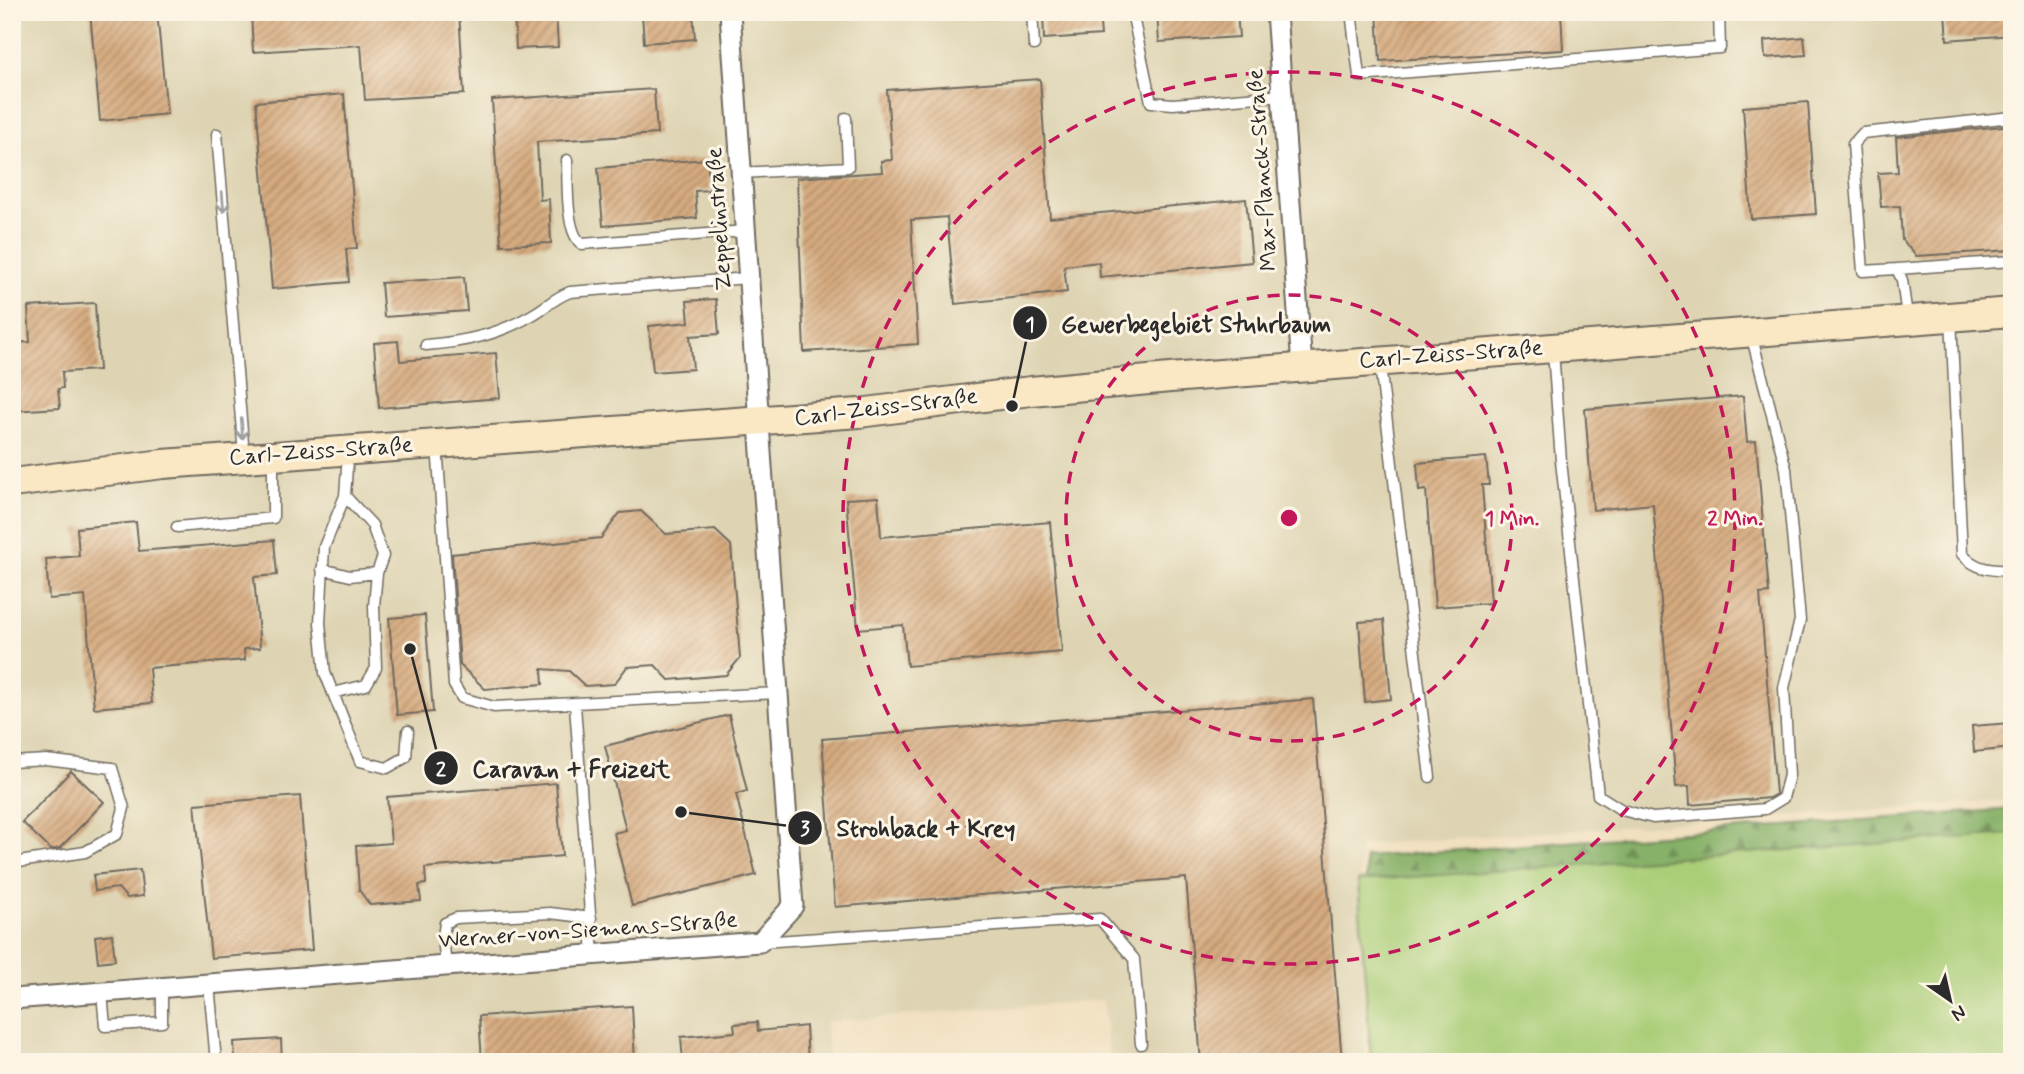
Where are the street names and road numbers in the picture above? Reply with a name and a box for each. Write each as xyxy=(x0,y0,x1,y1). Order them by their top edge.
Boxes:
street label: Max-Planck-Straße xyxy=(1241,68,1285,272)
street label: Zeppelinstraße xyxy=(700,146,740,292)
street label: Carl-Zeiss-Straße xyxy=(1358,334,1544,376)
street label: Carl-Zeiss-Straße xyxy=(793,382,979,434)
street label: Carl-Zeiss-Straße xyxy=(228,431,414,473)
street label: Werner-von-Siemens-Straße xyxy=(437,906,739,956)

